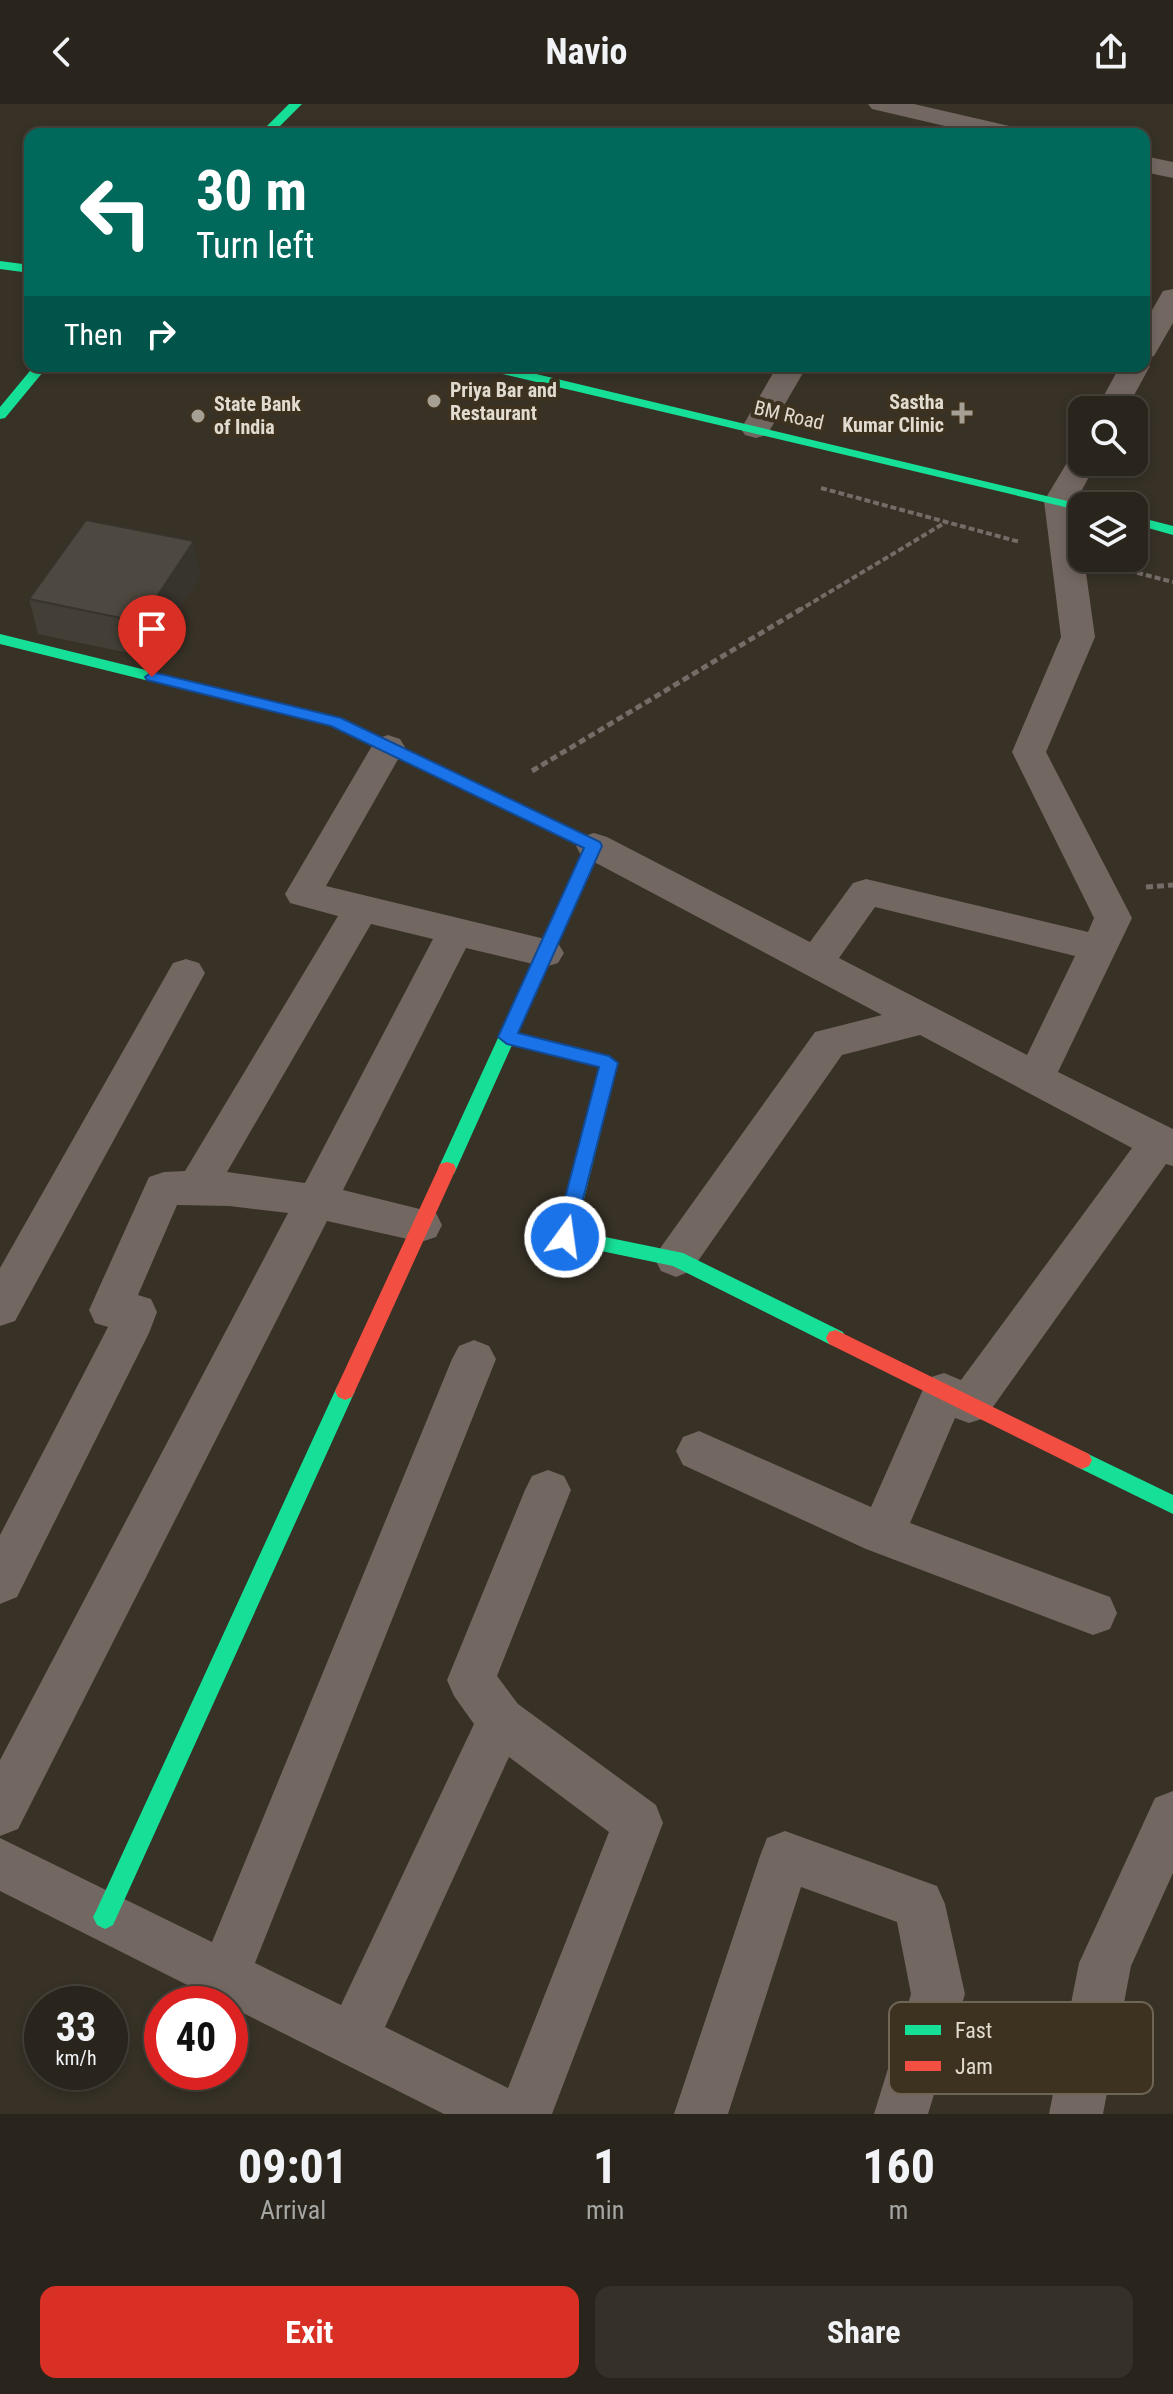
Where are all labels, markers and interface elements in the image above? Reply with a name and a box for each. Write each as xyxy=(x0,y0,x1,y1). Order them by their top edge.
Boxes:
icon: back xyxy=(40,30,84,74)
icon: share xyxy=(1089,30,1133,74)
text: Navio xyxy=(546,31,627,73)
text: 30 m xyxy=(196,158,307,224)
icon: left xyxy=(64,160,168,264)
text: Turn left xyxy=(196,225,314,267)
icon: right xyxy=(139,312,183,356)
text: Then xyxy=(64,317,123,352)
place label: Priya Bar and Restaurant xyxy=(450,378,557,425)
place label: Sastha Kumar Clinic xyxy=(842,390,944,437)
place label: State Bank of India xyxy=(214,392,301,439)
marker: Priya Bar and Restaurant xyxy=(425,392,443,410)
street label: BM Road xyxy=(752,395,826,435)
map controls xyxy=(1068,396,1148,572)
button: search xyxy=(1068,396,1148,476)
marker: Sastha Kumar Clinic xyxy=(951,402,973,424)
marker: State Bank of India xyxy=(189,407,207,425)
button: layers xyxy=(1068,492,1148,572)
pin xyxy=(118,595,186,677)
icon: arrive xyxy=(130,607,174,651)
position arrow xyxy=(523,1195,607,1279)
speed limit sign: 40 xyxy=(144,1986,248,2090)
legend xyxy=(889,2002,1153,2094)
text: 33 xyxy=(56,2004,96,2051)
text: Fast xyxy=(955,2018,992,2043)
text: km/h xyxy=(55,2046,97,2070)
text: Jam xyxy=(955,2054,993,2079)
text: 09:01 xyxy=(238,2138,348,2195)
text: 1 xyxy=(593,2138,617,2195)
text: 160 xyxy=(862,2138,935,2195)
text: Arrival xyxy=(260,2195,326,2225)
text: min xyxy=(586,2195,624,2225)
text: m xyxy=(889,2195,908,2225)
button: Exit xyxy=(40,2286,579,2378)
button: Share xyxy=(595,2286,1133,2378)

